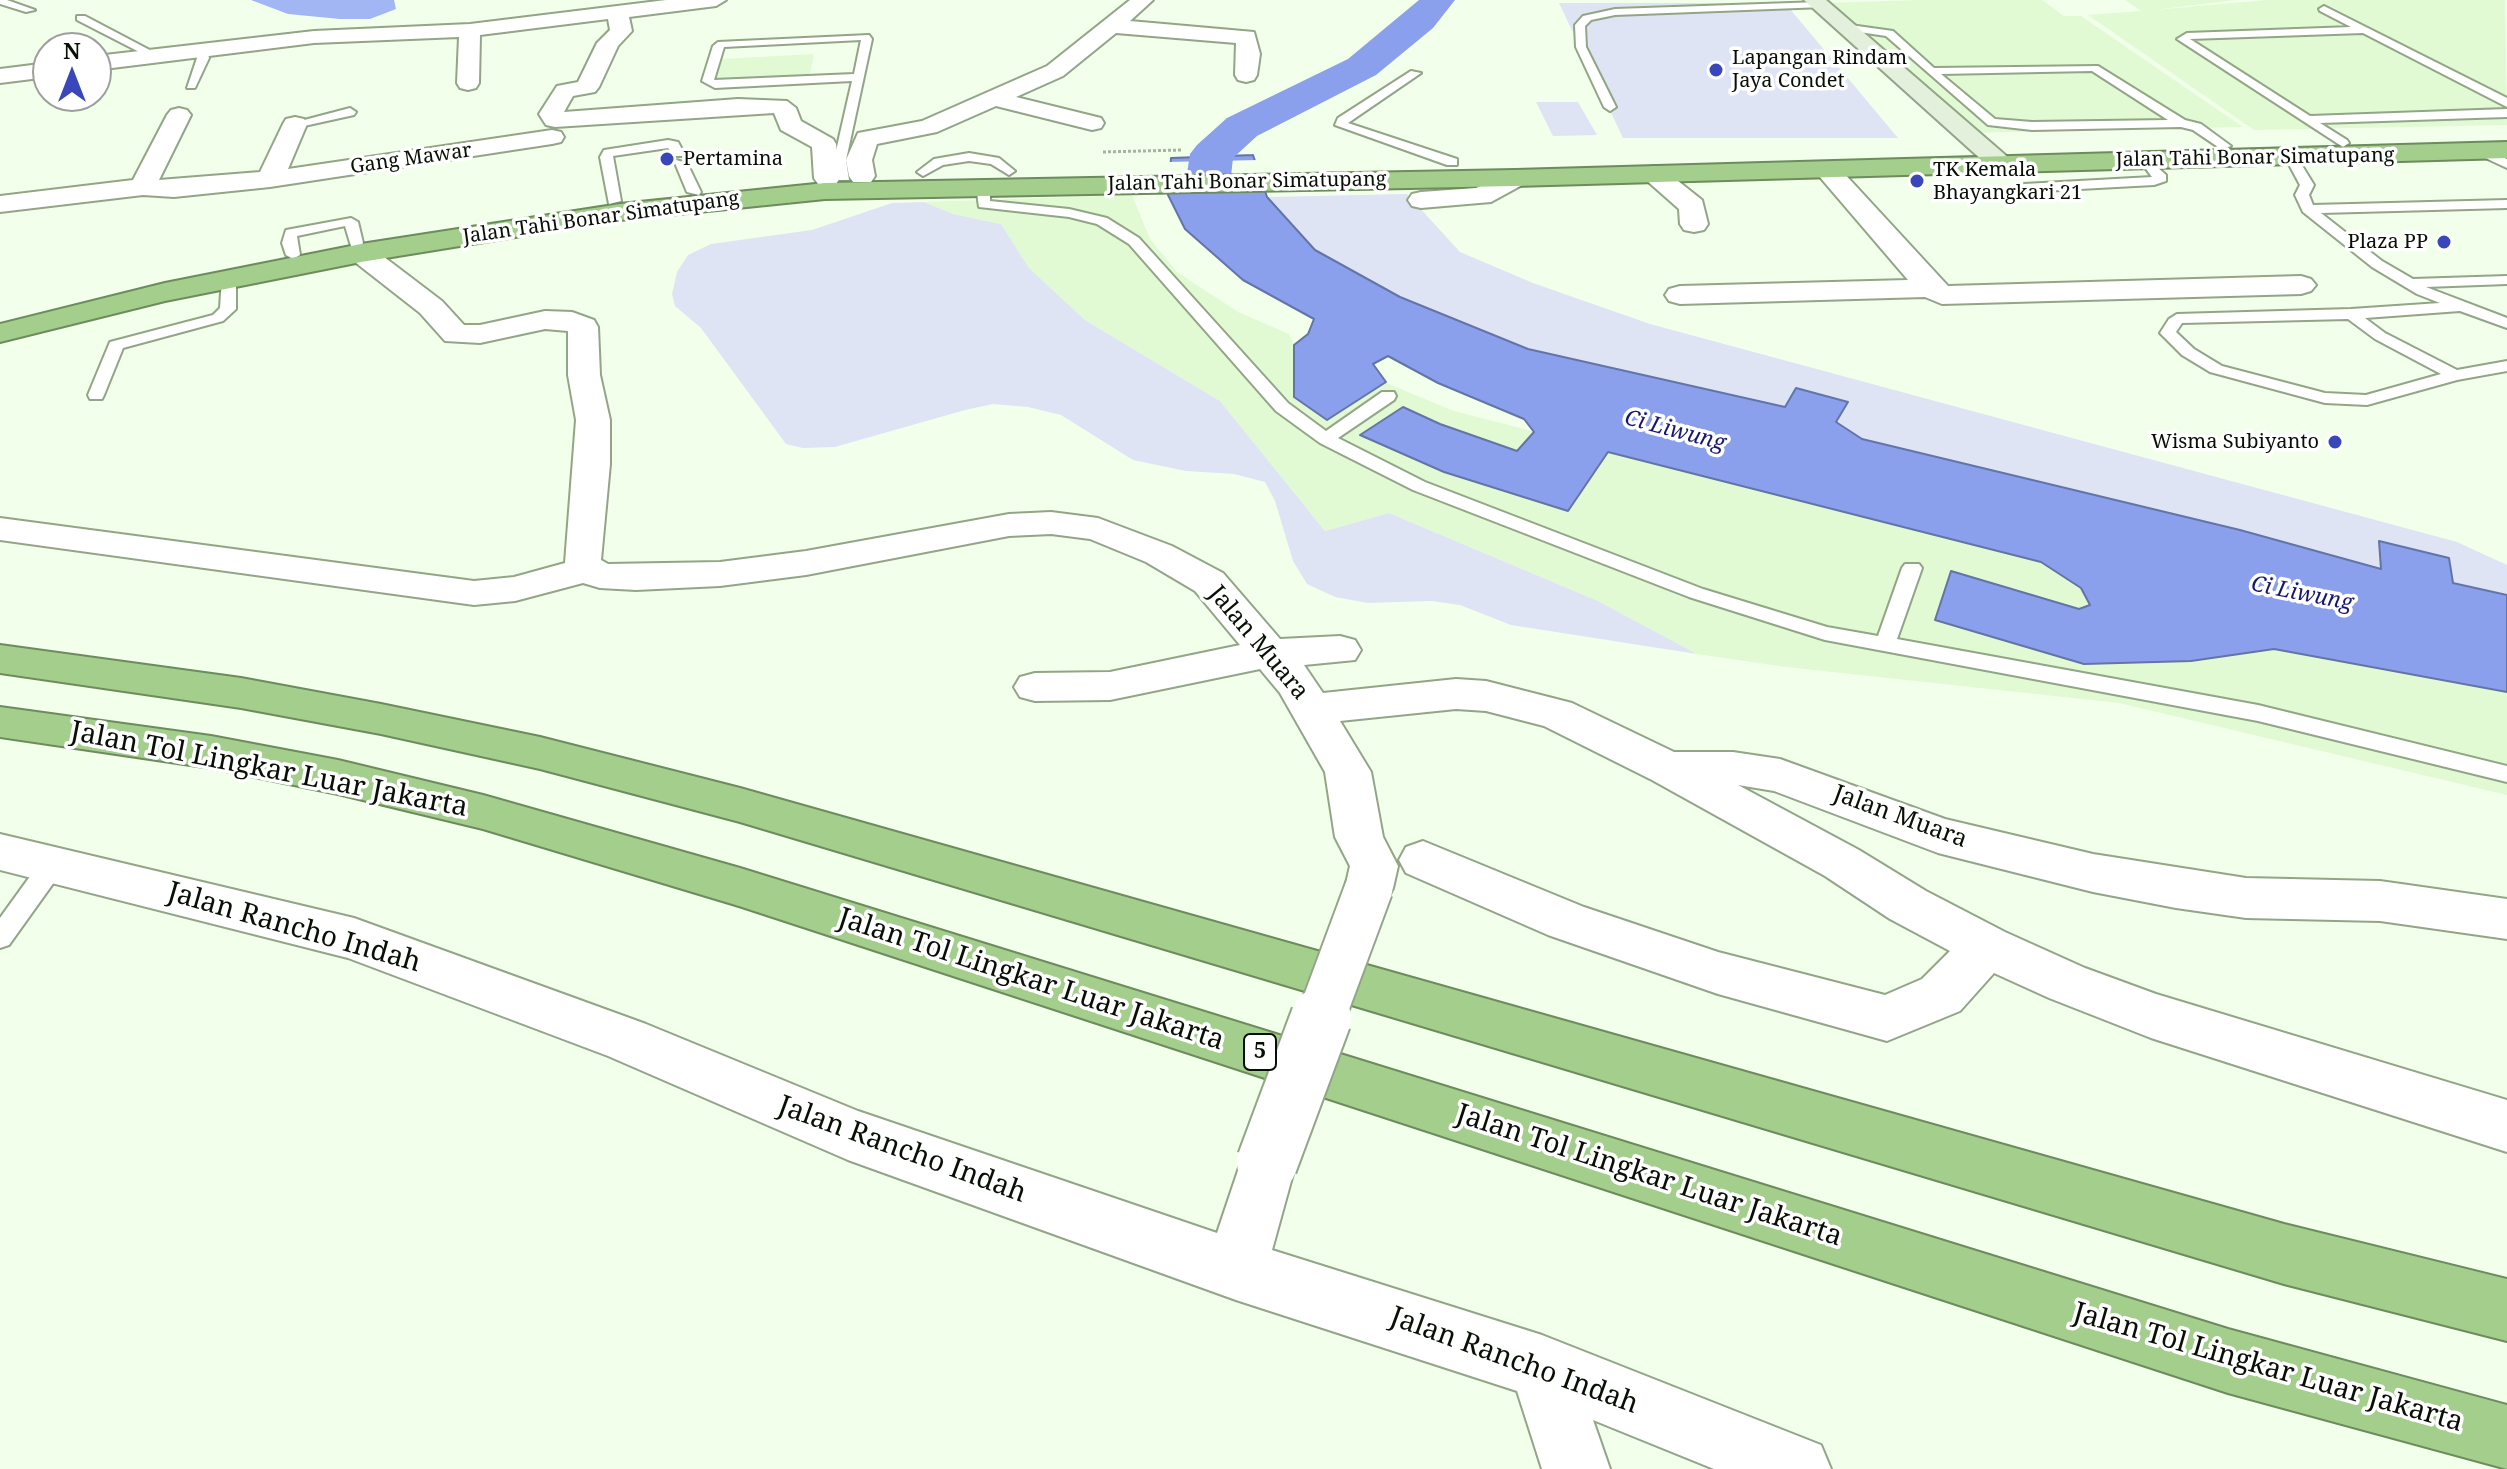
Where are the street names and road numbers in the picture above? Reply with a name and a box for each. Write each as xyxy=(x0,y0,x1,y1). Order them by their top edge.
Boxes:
street label: Gang Mawar xyxy=(349,139,473,179)
street label: Jalan Tahi Bonar Simatupang xyxy=(2115,144,2395,172)
street label: Jalan Tahi Bonar Simatupang xyxy=(1107,168,1387,196)
street label: Jalan Tahi Bonar Simatupang xyxy=(461,187,741,249)
street label: Jalan Muara xyxy=(1202,580,1314,706)
street label: Jalan Tol Lingkar Luar Jakarta xyxy=(68,715,470,825)
street label: Jalan Muara xyxy=(1829,779,1971,855)
street label: Jalan Rancho Indah xyxy=(164,876,424,980)
street label: Jalan Tol Lingkar Luar Jakarta xyxy=(834,902,1228,1058)
road number: 5 xyxy=(1244,1034,1276,1070)
street label: Jalan Rancho Indah xyxy=(773,1089,1031,1211)
street label: Jalan Tol Lingkar Luar Jakarta xyxy=(1452,1098,1846,1254)
street label: Jalan Tol Lingkar Luar Jakarta xyxy=(2069,1296,2467,1440)
street label: Jalan Rancho Indah xyxy=(1385,1300,1643,1422)

